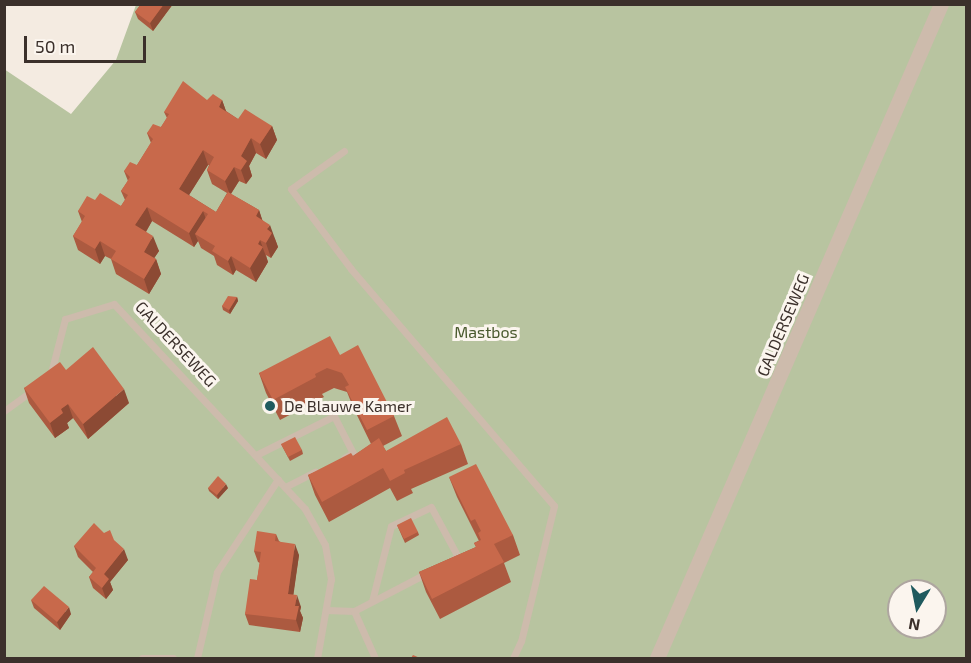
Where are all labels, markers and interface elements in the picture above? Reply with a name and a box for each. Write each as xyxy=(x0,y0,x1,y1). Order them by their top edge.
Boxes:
scale bar xyxy=(27,24,148,62)
text: 50 m xyxy=(35,35,75,57)
street label: GALDERSEWEG xyxy=(753,271,813,379)
street label: GALDERSEWEG xyxy=(132,297,220,391)
park label: Mastbos xyxy=(454,322,518,342)
place label: De Blauwe Kamer xyxy=(284,396,412,416)
marker: De Blauwe Kamer xyxy=(261,397,279,415)
north arrow xyxy=(887,579,947,639)
text: N xyxy=(907,615,921,636)

